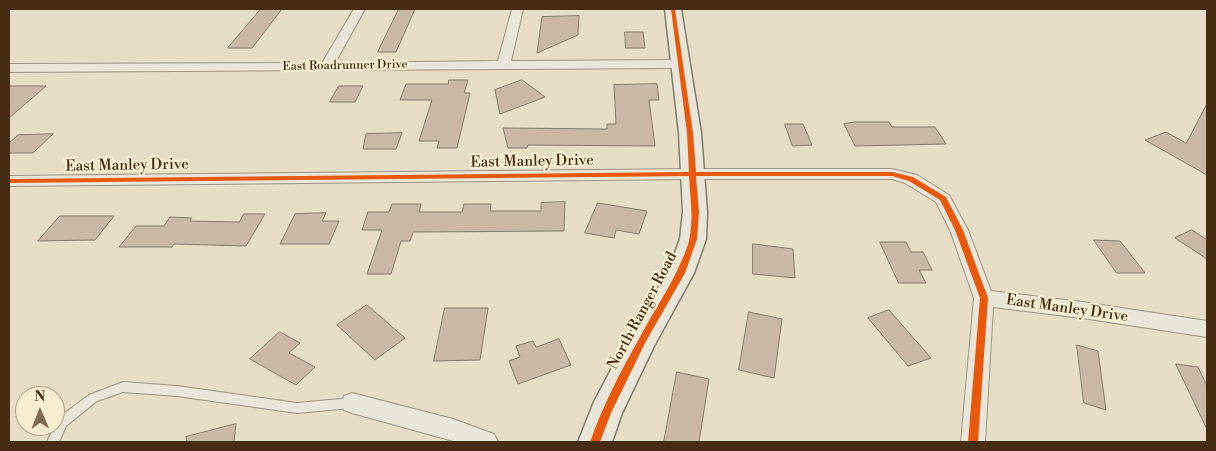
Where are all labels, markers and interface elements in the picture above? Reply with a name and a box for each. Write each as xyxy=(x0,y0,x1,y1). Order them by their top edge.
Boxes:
street label: East Roadrunner Drive xyxy=(282,58,408,74)
street label: East Manley Drive xyxy=(470,152,594,172)
street label: East Manley Drive xyxy=(65,156,189,176)
street label: North Ranger Road xyxy=(604,249,682,373)
street label: East Manley Drive xyxy=(1005,292,1129,326)
north arrow xyxy=(15,386,65,436)
text: N xyxy=(34,388,45,406)

